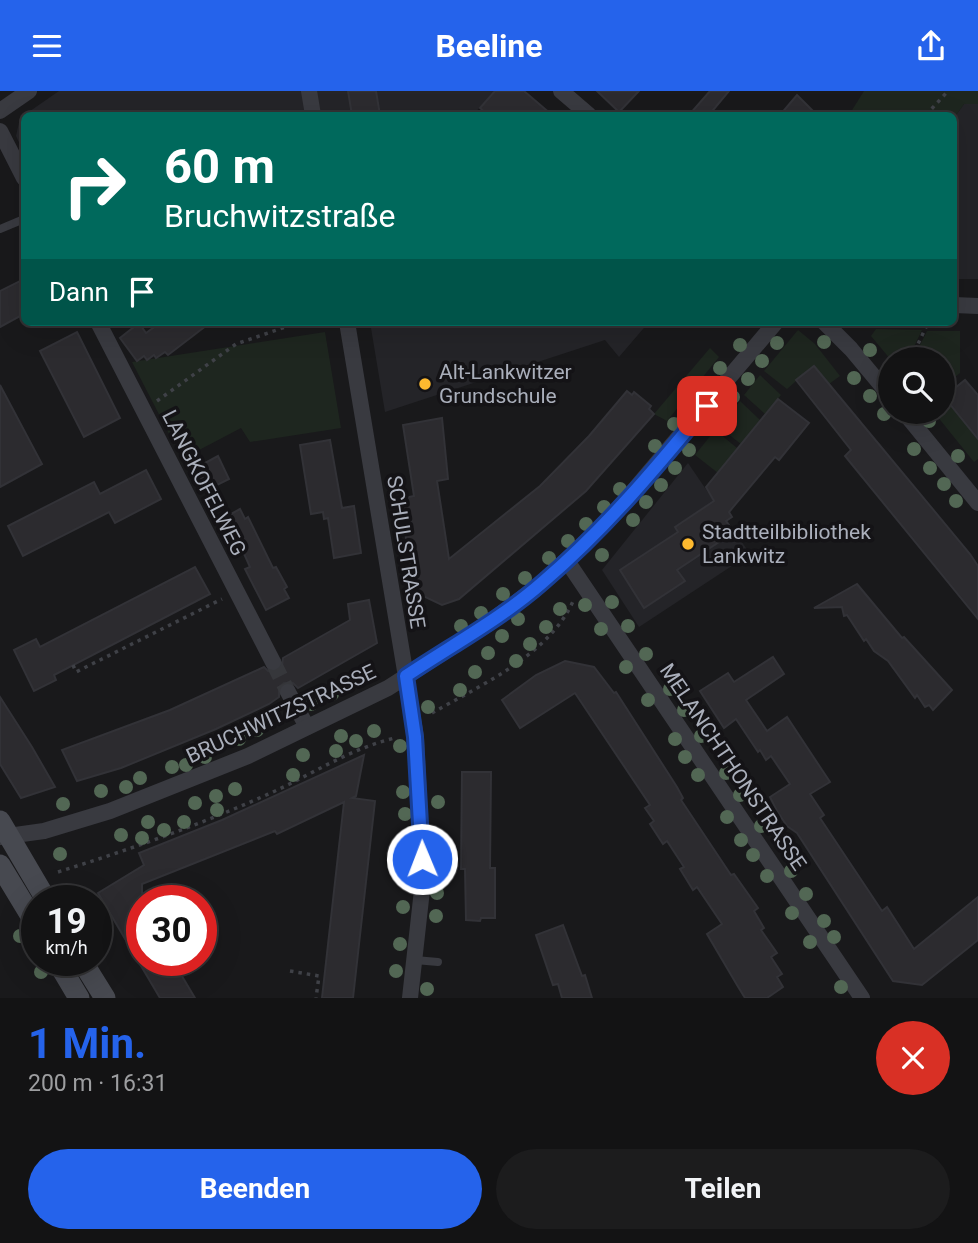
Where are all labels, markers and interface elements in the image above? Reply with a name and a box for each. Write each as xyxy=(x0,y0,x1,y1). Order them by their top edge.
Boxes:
icon: menu xyxy=(28,27,66,65)
text: Beeline xyxy=(435,27,543,65)
icon: share xyxy=(912,27,950,65)
text: 60 m xyxy=(164,138,275,195)
icon: right xyxy=(49,140,140,231)
text: Bruchwitzstraße xyxy=(164,197,396,235)
icon: arrive xyxy=(123,273,161,311)
text: Dann xyxy=(49,277,109,307)
map controls xyxy=(878,347,955,424)
button: search xyxy=(878,347,955,424)
place label: Alt-Lankwitzer Grundschule xyxy=(439,360,572,408)
marker: Alt-Lankwitzer Grundschule xyxy=(417,376,433,392)
pin xyxy=(677,376,737,436)
icon: arrive xyxy=(688,387,726,425)
street label: LANGKOFELWEG xyxy=(157,406,251,560)
street label: SCHULSTRASSE xyxy=(382,474,430,630)
place label: Stadtteilbibliothek Lankwitz xyxy=(702,520,871,568)
marker: Stadtteilbibliothek Lankwitz xyxy=(680,536,696,552)
street label: MELANCHTHONSTRASSE xyxy=(655,659,811,875)
street label: BRUCHWITZSTRASSE xyxy=(183,660,379,768)
position arrow xyxy=(385,822,459,896)
speed limit sign: 30 xyxy=(126,885,217,976)
text: 19 xyxy=(46,901,87,942)
text: km/h xyxy=(45,937,88,958)
text: 1 Min. xyxy=(28,1019,146,1068)
button: close xyxy=(876,1021,950,1095)
text: 200 m · 16:31 xyxy=(28,1070,167,1097)
button: Beenden xyxy=(28,1149,482,1229)
button: Teilen xyxy=(496,1149,950,1229)

